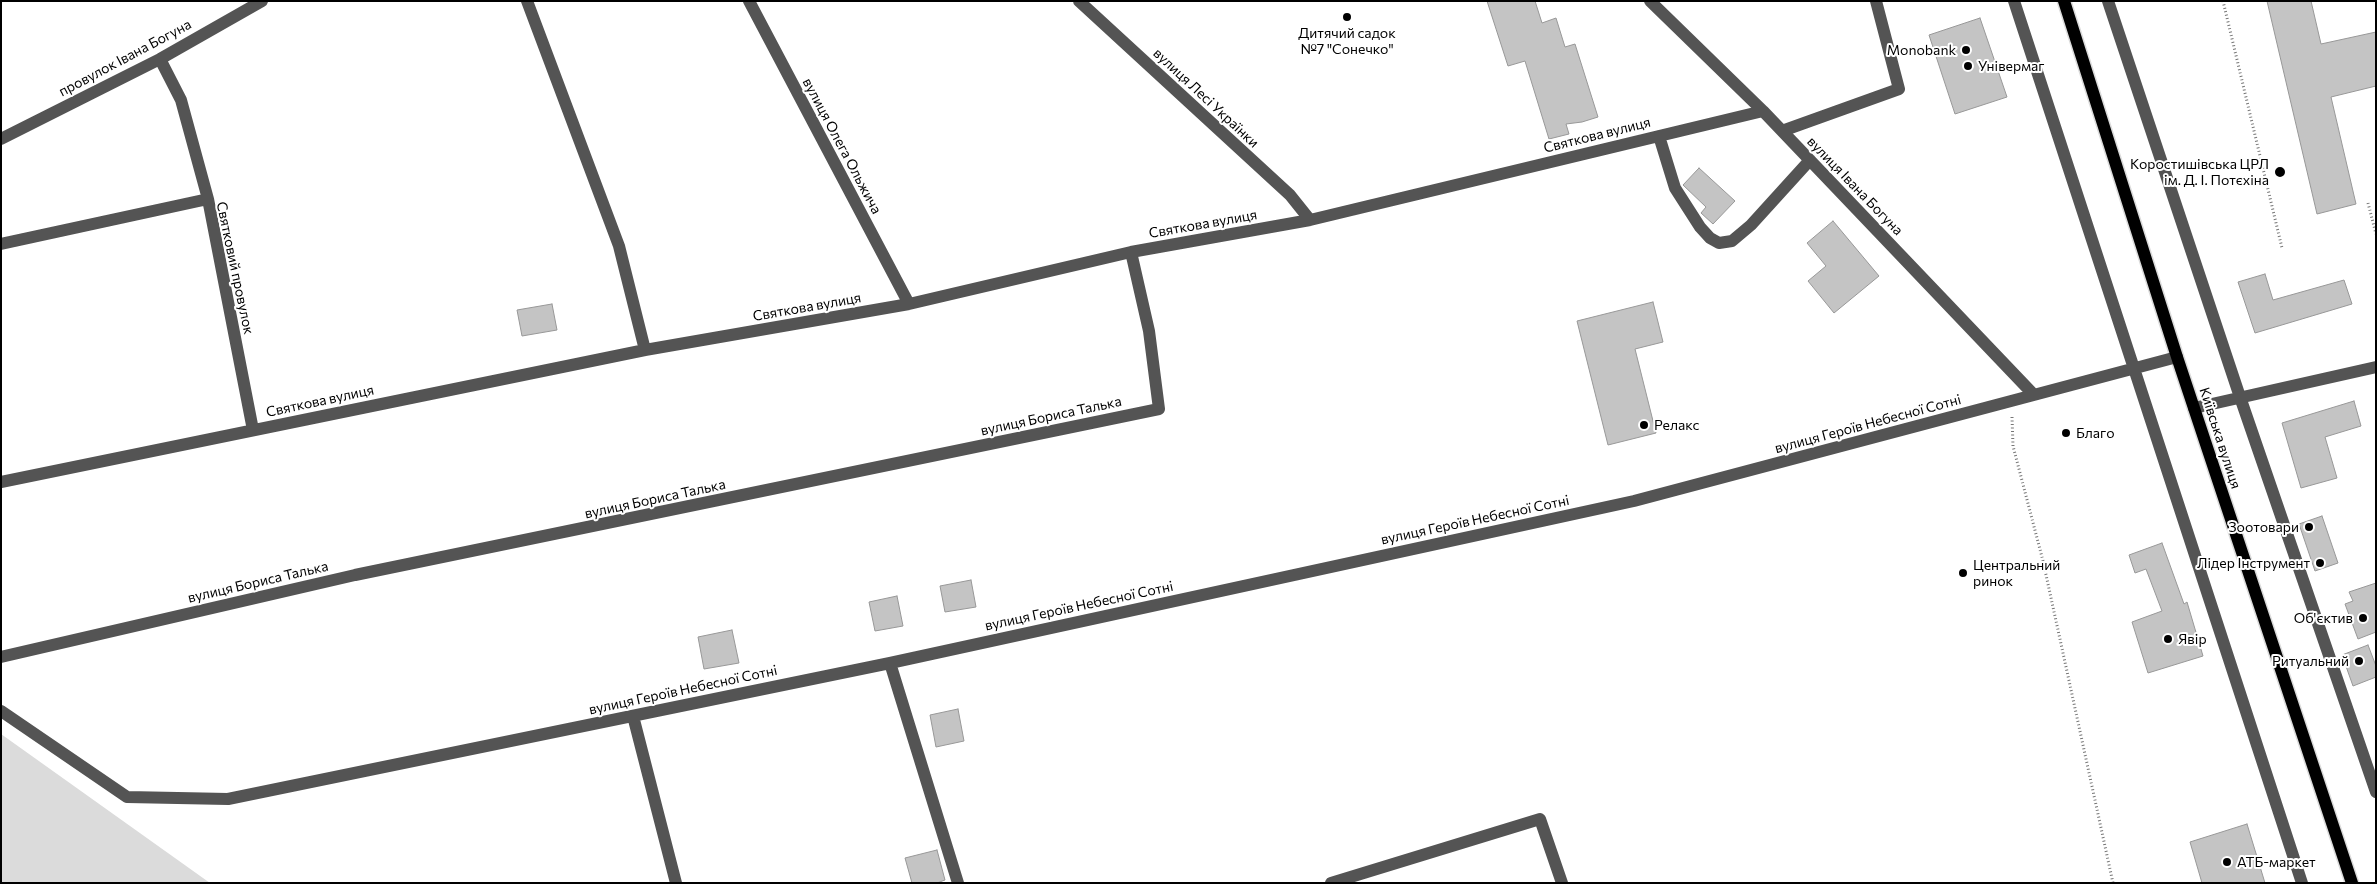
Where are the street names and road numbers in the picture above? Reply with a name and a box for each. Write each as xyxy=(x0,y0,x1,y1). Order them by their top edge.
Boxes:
street label: провулок Івана Богуна xyxy=(56,16,194,100)
street label: вулиця Лесі Українки xyxy=(1150,45,1262,151)
street label: вулиця Олега Ольжича xyxy=(799,75,885,217)
street label: Святкова вулиця xyxy=(1542,114,1652,156)
street label: вулиця Івана Богуна xyxy=(1804,133,1906,239)
street label: Святковий провулок xyxy=(213,200,257,336)
street label: Святкова вулиця xyxy=(1148,206,1258,242)
street label: Святкова вулиця xyxy=(752,289,862,325)
street label: Святкова вулиця xyxy=(265,381,375,421)
street label: Київська вулиця xyxy=(2196,385,2244,491)
street label: вулиця Героїв Небесної Сотні xyxy=(1773,391,1963,457)
street label: вулиця Бориса Талька xyxy=(979,393,1123,439)
street label: вулиця Бориса Талька xyxy=(583,476,727,522)
street label: вулиця Героїв Небесної Сотні xyxy=(1379,492,1571,548)
street label: вулиця Бориса Талька xyxy=(186,558,330,606)
street label: вулиця Героїв Небесної Сотні xyxy=(983,578,1175,634)
street label: вулиця Героїв Небесної Сотні xyxy=(587,662,779,718)

